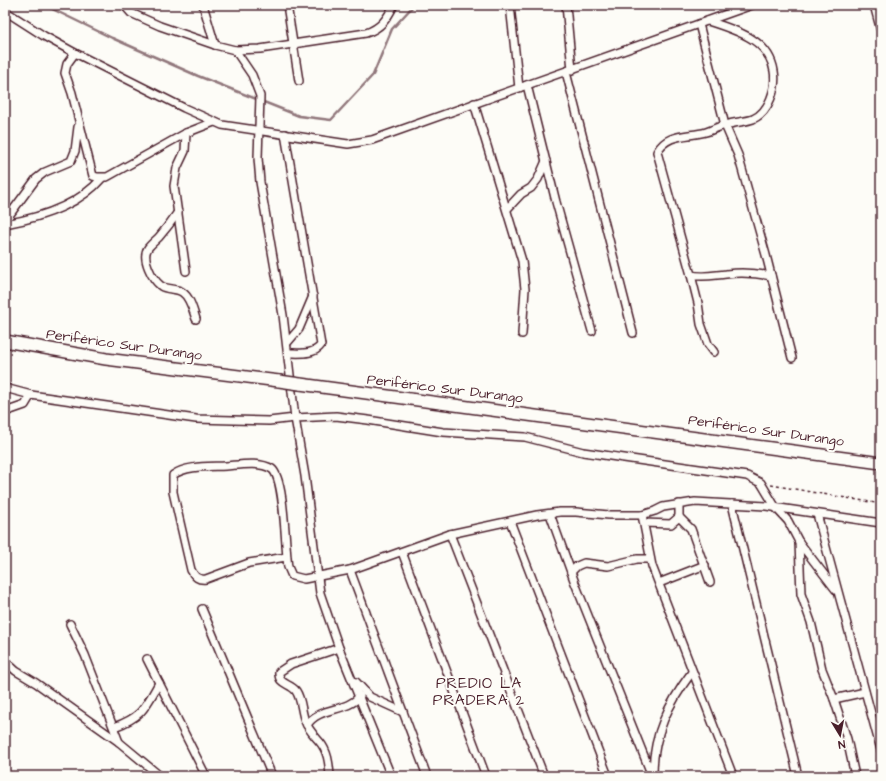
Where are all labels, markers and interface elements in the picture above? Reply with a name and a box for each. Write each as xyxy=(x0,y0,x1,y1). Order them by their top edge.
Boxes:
street label: Periférico Sur Durango xyxy=(45,324,203,366)
street label: Periférico Sur Durango xyxy=(366,370,524,409)
street label: Periférico Sur Durango xyxy=(687,410,845,452)
district label: PREDIO LA PRADERA 2 xyxy=(433,673,525,711)
north arrow xyxy=(820,715,860,755)
text: N xyxy=(837,736,846,752)

